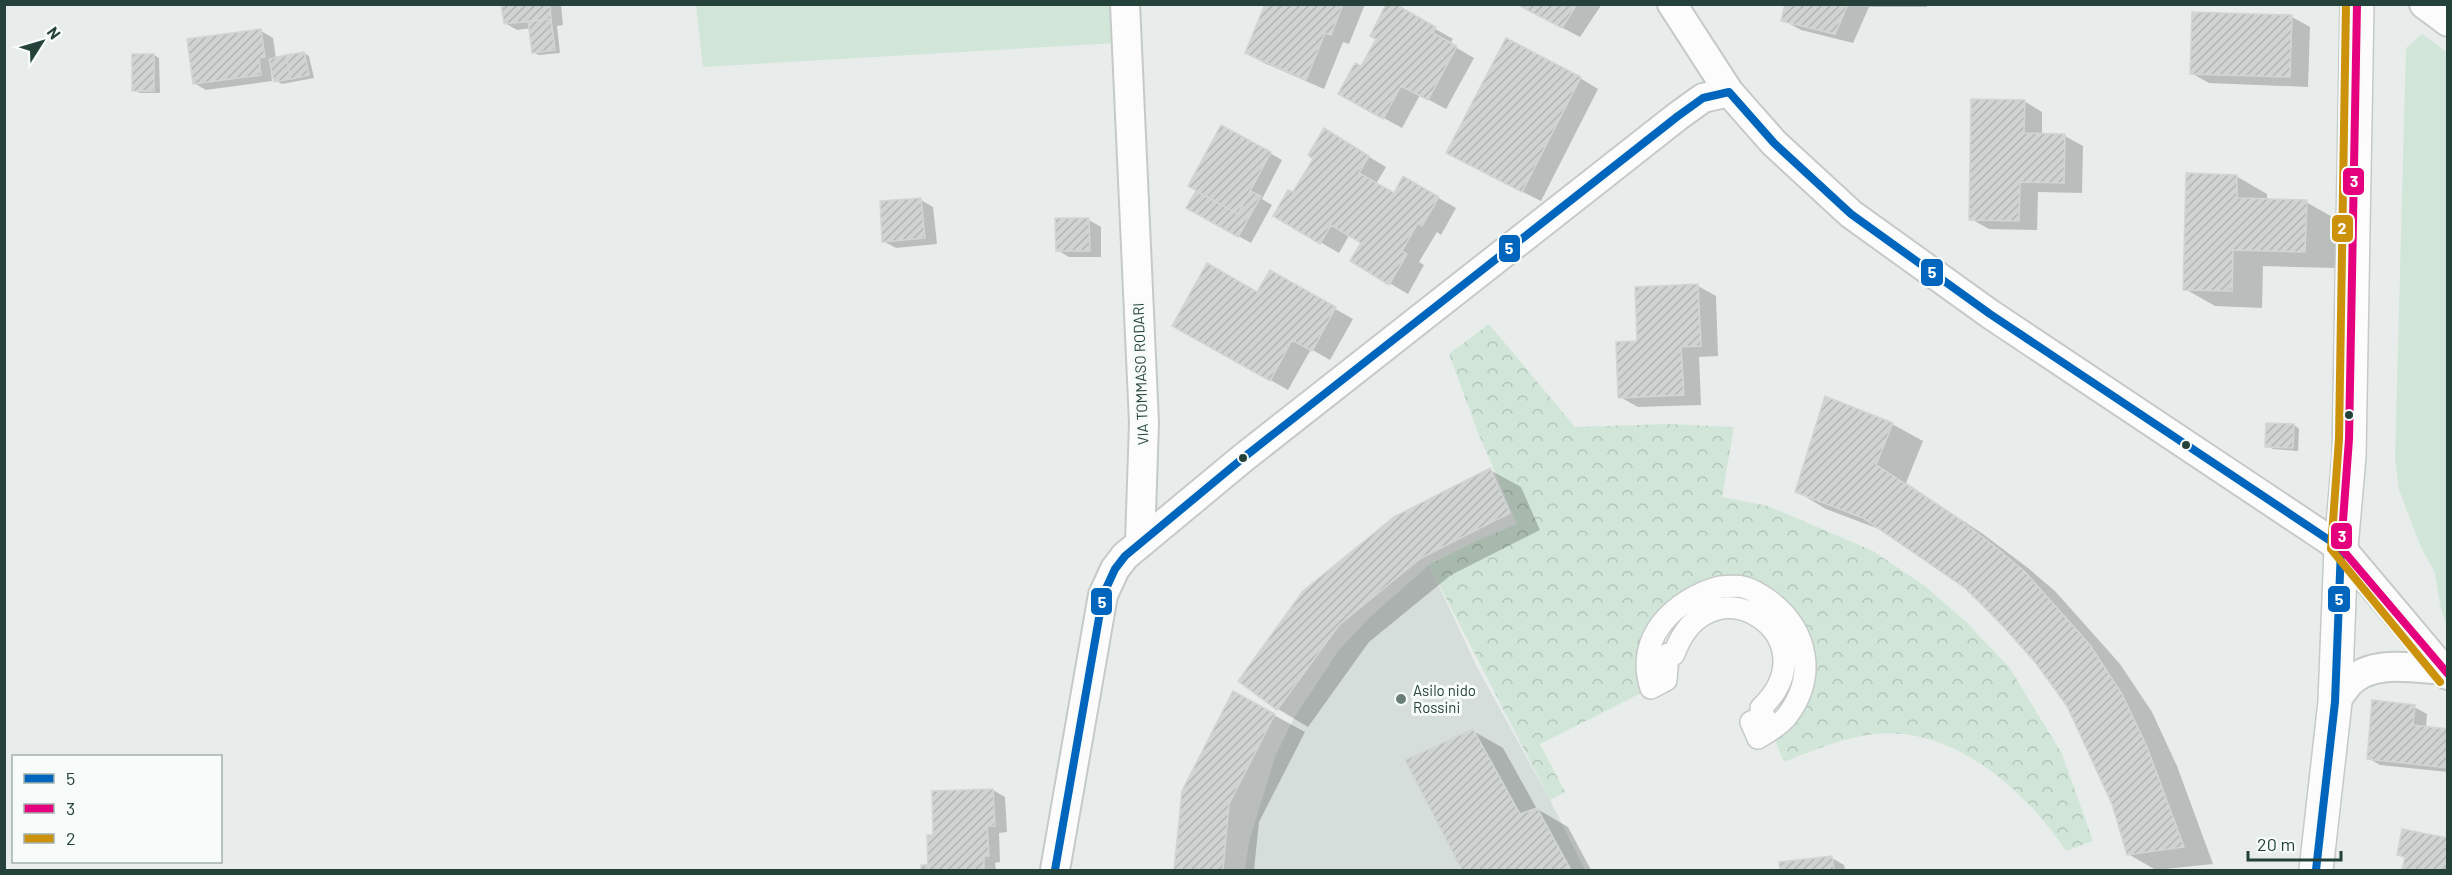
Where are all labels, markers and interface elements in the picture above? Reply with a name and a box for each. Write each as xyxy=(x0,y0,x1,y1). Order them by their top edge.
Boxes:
north arrow xyxy=(12,12,72,72)
text: N xyxy=(44,23,65,43)
line badge: 3 xyxy=(2342,167,2365,196)
text: 3 xyxy=(2350,171,2358,190)
line badge: 2 xyxy=(2331,214,2354,243)
text: 2 xyxy=(2338,218,2347,237)
line badge: 5 xyxy=(1498,234,1521,263)
text: 5 xyxy=(1505,238,1514,257)
line badge: 5 xyxy=(1920,258,1944,287)
text: 5 xyxy=(1928,262,1937,281)
street label: VIA TOMMASO RODARI xyxy=(1129,302,1151,446)
unlabelled marker xyxy=(2343,409,2355,421)
unlabelled marker xyxy=(2180,439,2192,451)
unlabelled marker xyxy=(1237,452,1249,464)
line badge: 3 xyxy=(2330,522,2353,550)
text: 3 xyxy=(2338,526,2346,545)
line badge: 5 xyxy=(2327,585,2351,613)
line badge: 5 xyxy=(1090,587,1113,616)
text: 5 xyxy=(2335,589,2344,608)
text: 5 xyxy=(1098,592,1107,611)
place label: Asilo nido Rossini xyxy=(1413,681,1476,716)
marker: Asilo nido Rossini xyxy=(1394,692,1408,706)
legend xyxy=(12,755,222,863)
text: 5 xyxy=(66,767,75,789)
text: 3 xyxy=(66,797,75,819)
scale bar xyxy=(2248,824,2341,862)
text: 2 xyxy=(66,827,76,849)
text: 20 m xyxy=(2257,833,2295,855)

